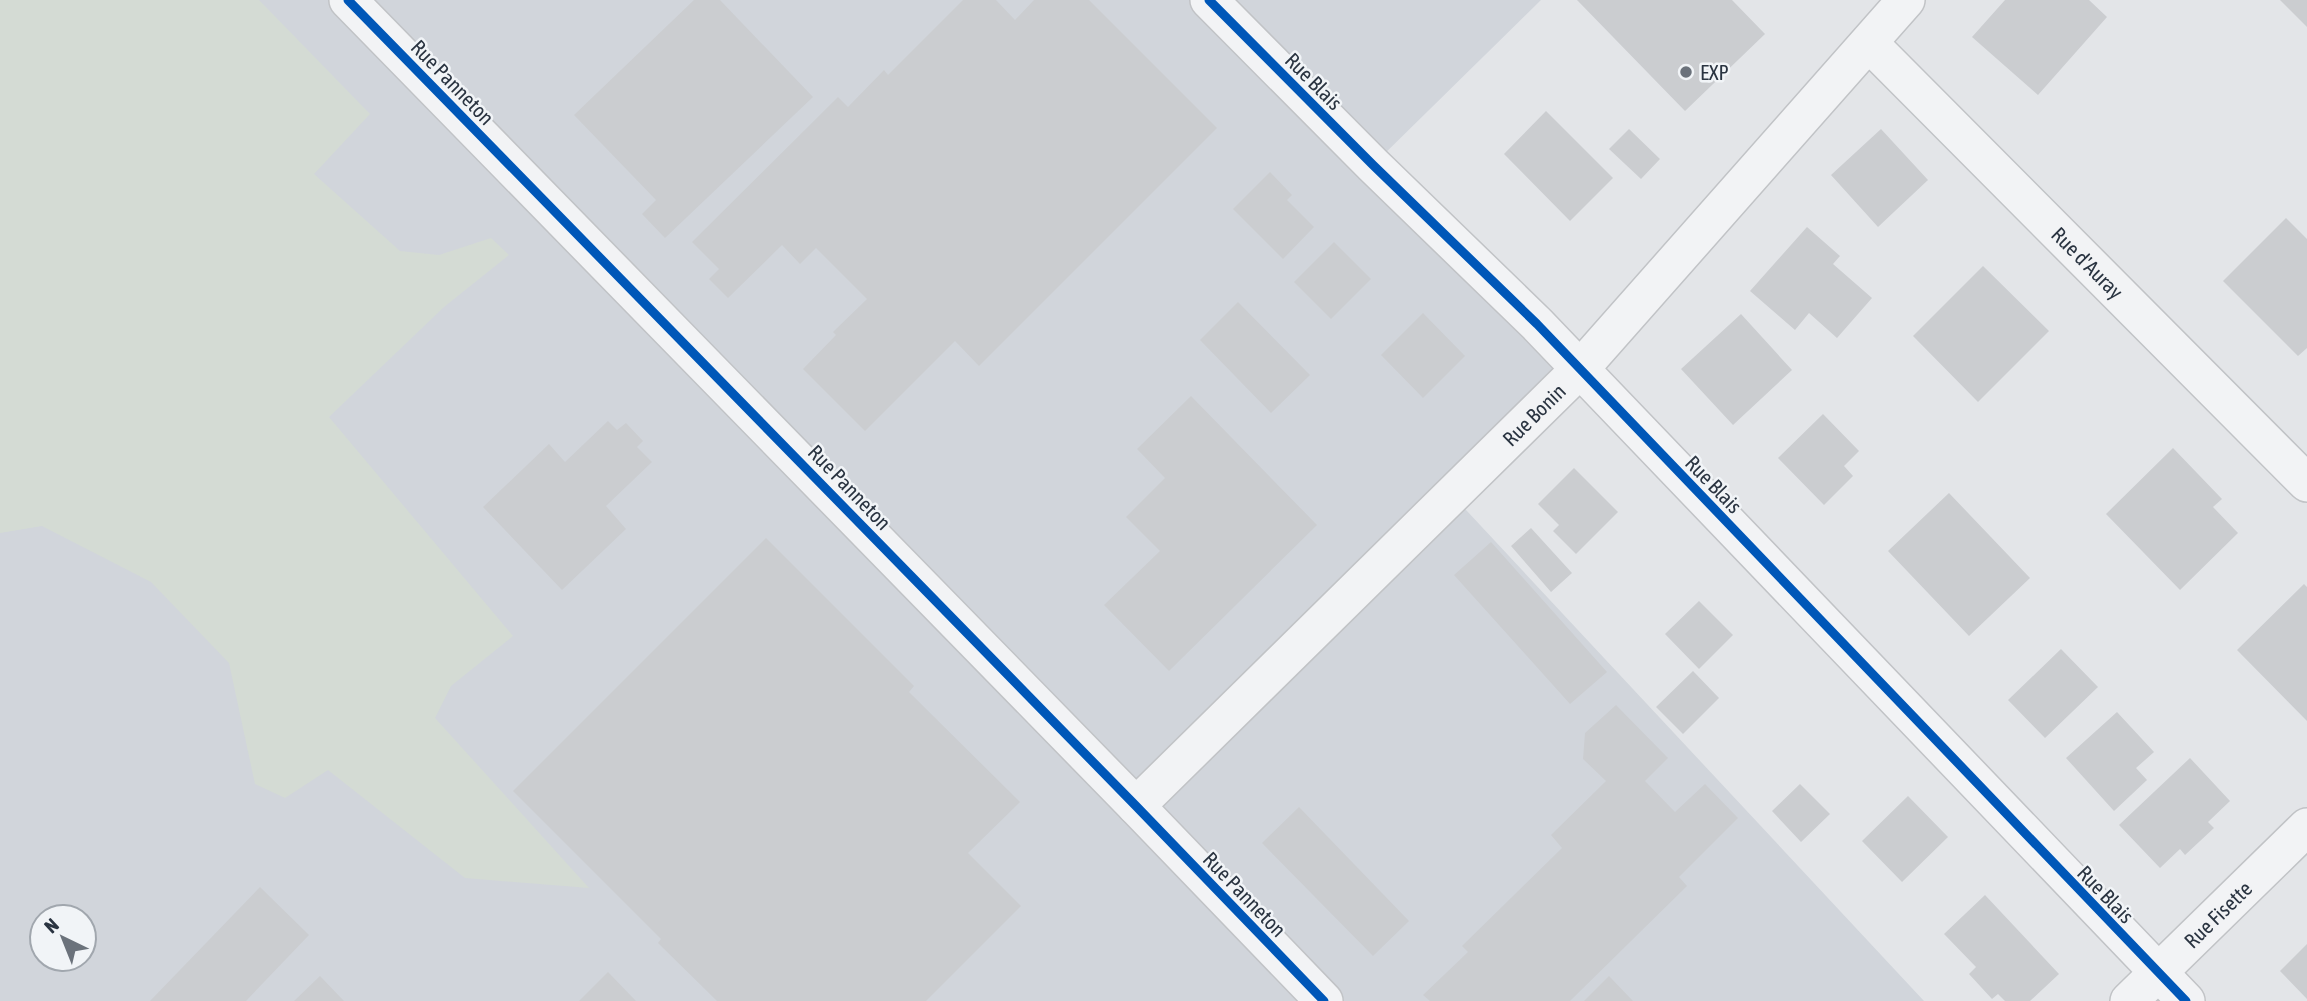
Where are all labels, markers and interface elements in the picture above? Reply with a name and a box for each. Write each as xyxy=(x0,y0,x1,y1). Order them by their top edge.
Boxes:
street label: Rue Panneton xyxy=(407,35,499,129)
street label: Rue Blais xyxy=(1281,48,1347,114)
place label: EXP xyxy=(1700,60,1729,84)
marker: EXP xyxy=(1678,64,1694,80)
street label: Rue d'Auray xyxy=(2047,222,2129,304)
street label: Rue Bonin xyxy=(1497,379,1570,451)
street label: Rue Panneton xyxy=(804,440,896,534)
street label: Rue Blais xyxy=(1681,450,1747,518)
street label: Rue Panneton xyxy=(1199,847,1291,941)
street label: Rue Blais xyxy=(2073,860,2139,928)
street label: Rue Fisette xyxy=(2179,876,2256,953)
north arrow xyxy=(28,903,98,973)
text: N xyxy=(40,914,63,937)

